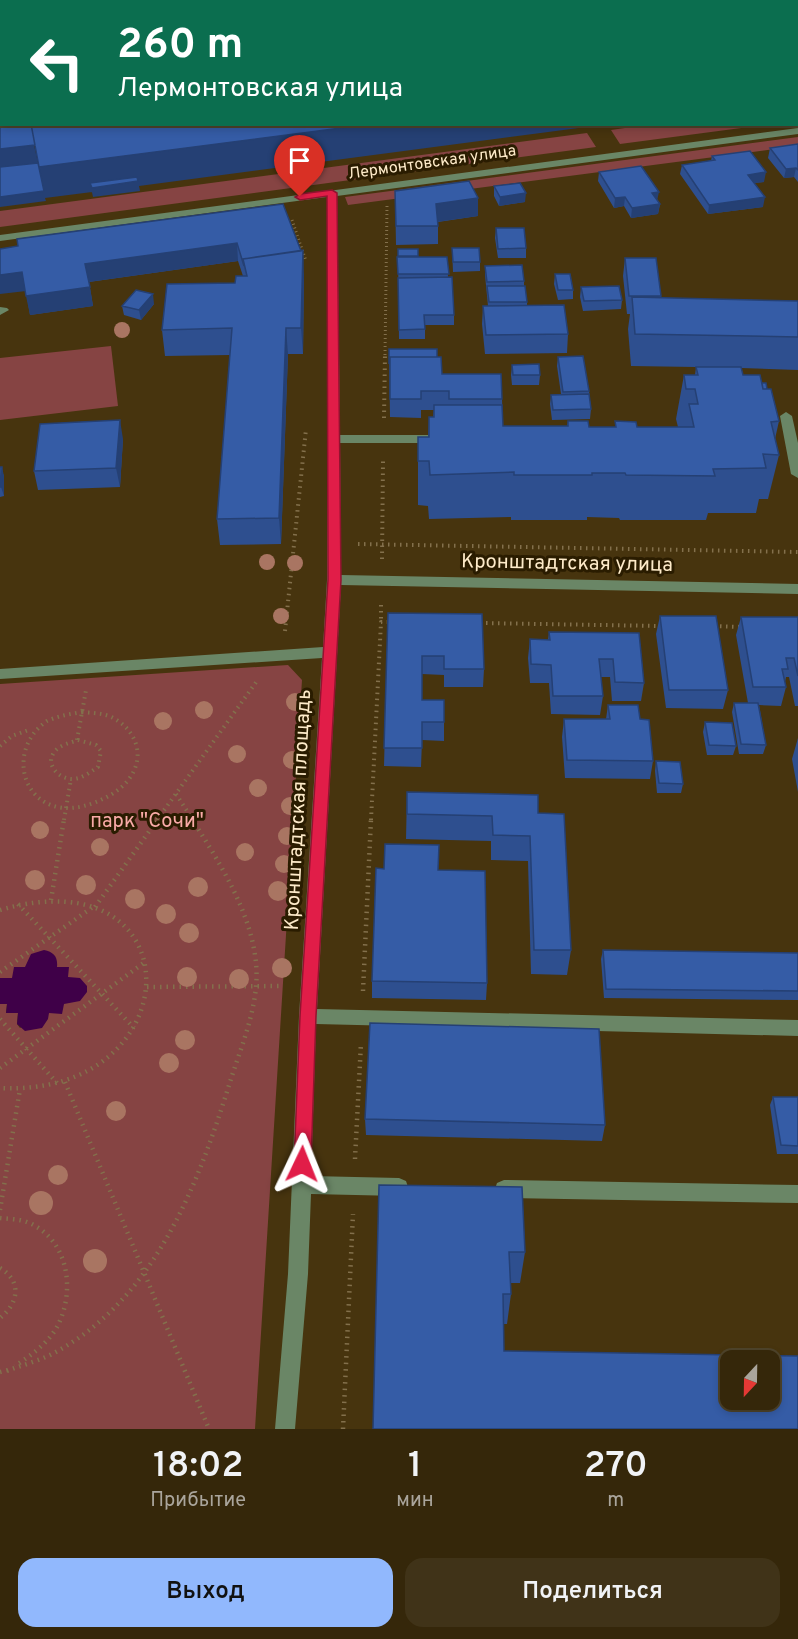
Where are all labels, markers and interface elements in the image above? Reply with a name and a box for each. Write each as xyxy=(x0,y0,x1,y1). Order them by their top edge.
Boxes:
text: 260 m xyxy=(117,20,243,73)
icon: left xyxy=(18,24,96,102)
text: Лермонтовская улица xyxy=(117,72,403,106)
pin xyxy=(274,135,325,197)
street label: Лермонтовская улица xyxy=(347,141,517,185)
icon: arrive xyxy=(283,144,316,177)
street label: Кронштадтская улица xyxy=(461,549,673,579)
street label: Кронштадтская площадь xyxy=(280,689,318,931)
park label: парк "Сочи" xyxy=(90,809,204,835)
position arrow xyxy=(270,1132,334,1196)
north arrow xyxy=(720,1350,780,1410)
map controls xyxy=(720,1350,780,1410)
text: 18:02 xyxy=(153,1444,243,1490)
text: 1 xyxy=(408,1444,422,1490)
text: 270 xyxy=(584,1444,648,1490)
text: Прибытие xyxy=(150,1488,246,1514)
text: мин xyxy=(396,1488,434,1514)
text: m xyxy=(607,1488,624,1514)
button: Выход xyxy=(18,1558,393,1627)
button: Поделиться xyxy=(405,1558,780,1627)

